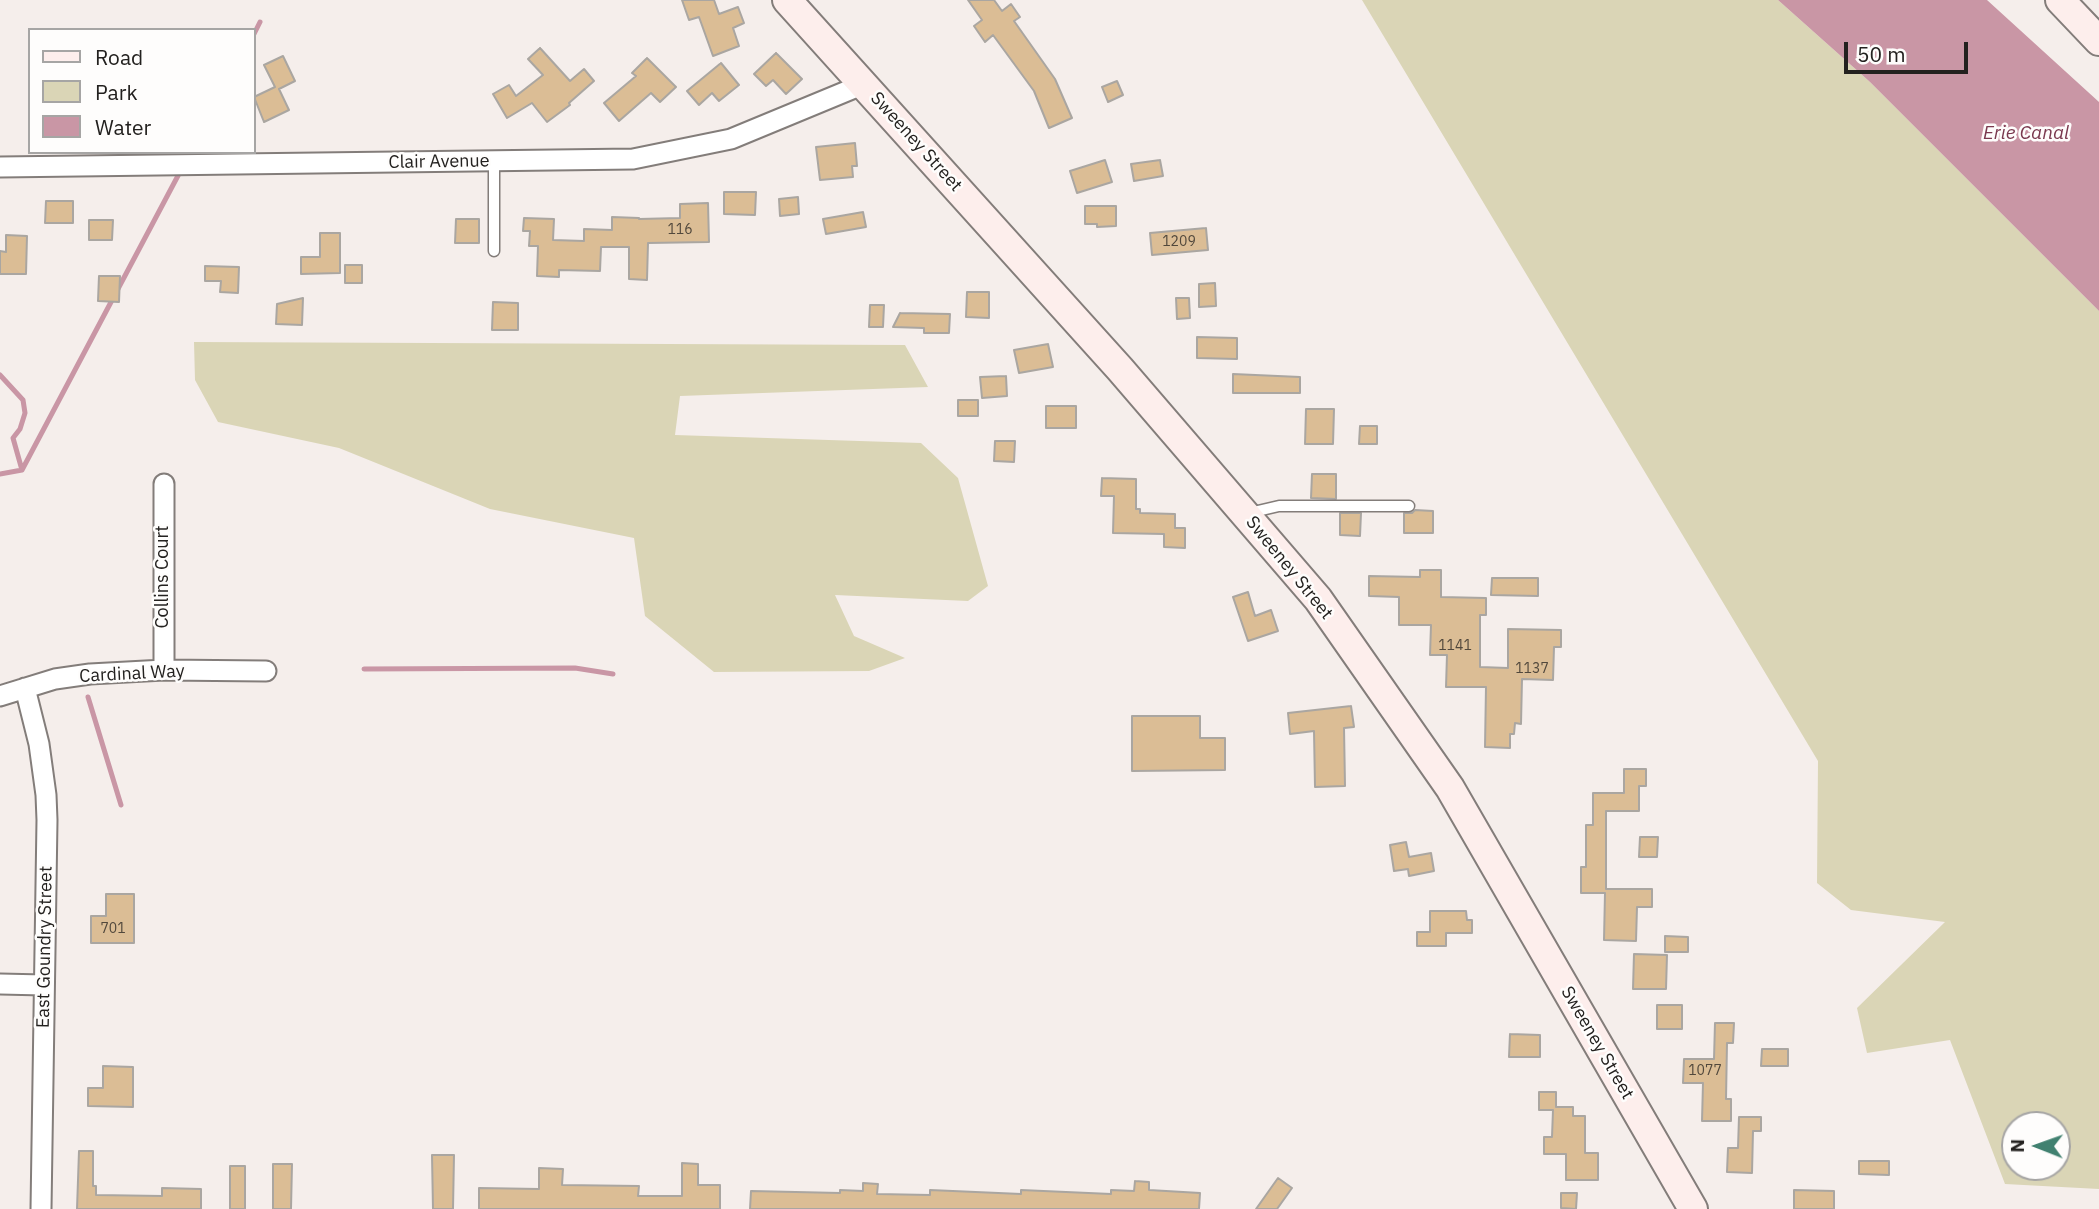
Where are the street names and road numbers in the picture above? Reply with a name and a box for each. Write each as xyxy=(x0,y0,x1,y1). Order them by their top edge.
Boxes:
street label: Sweeney Street xyxy=(866,88,966,196)
street label: Clair Avenue xyxy=(388,150,490,174)
street label: Sweeney Street xyxy=(1241,512,1337,624)
street label: Collins Court xyxy=(152,525,174,629)
street label: Cardinal Way xyxy=(79,660,185,688)
street label: East Goundry Street xyxy=(33,866,57,1028)
street label: Sweeney Street xyxy=(1556,983,1638,1103)

